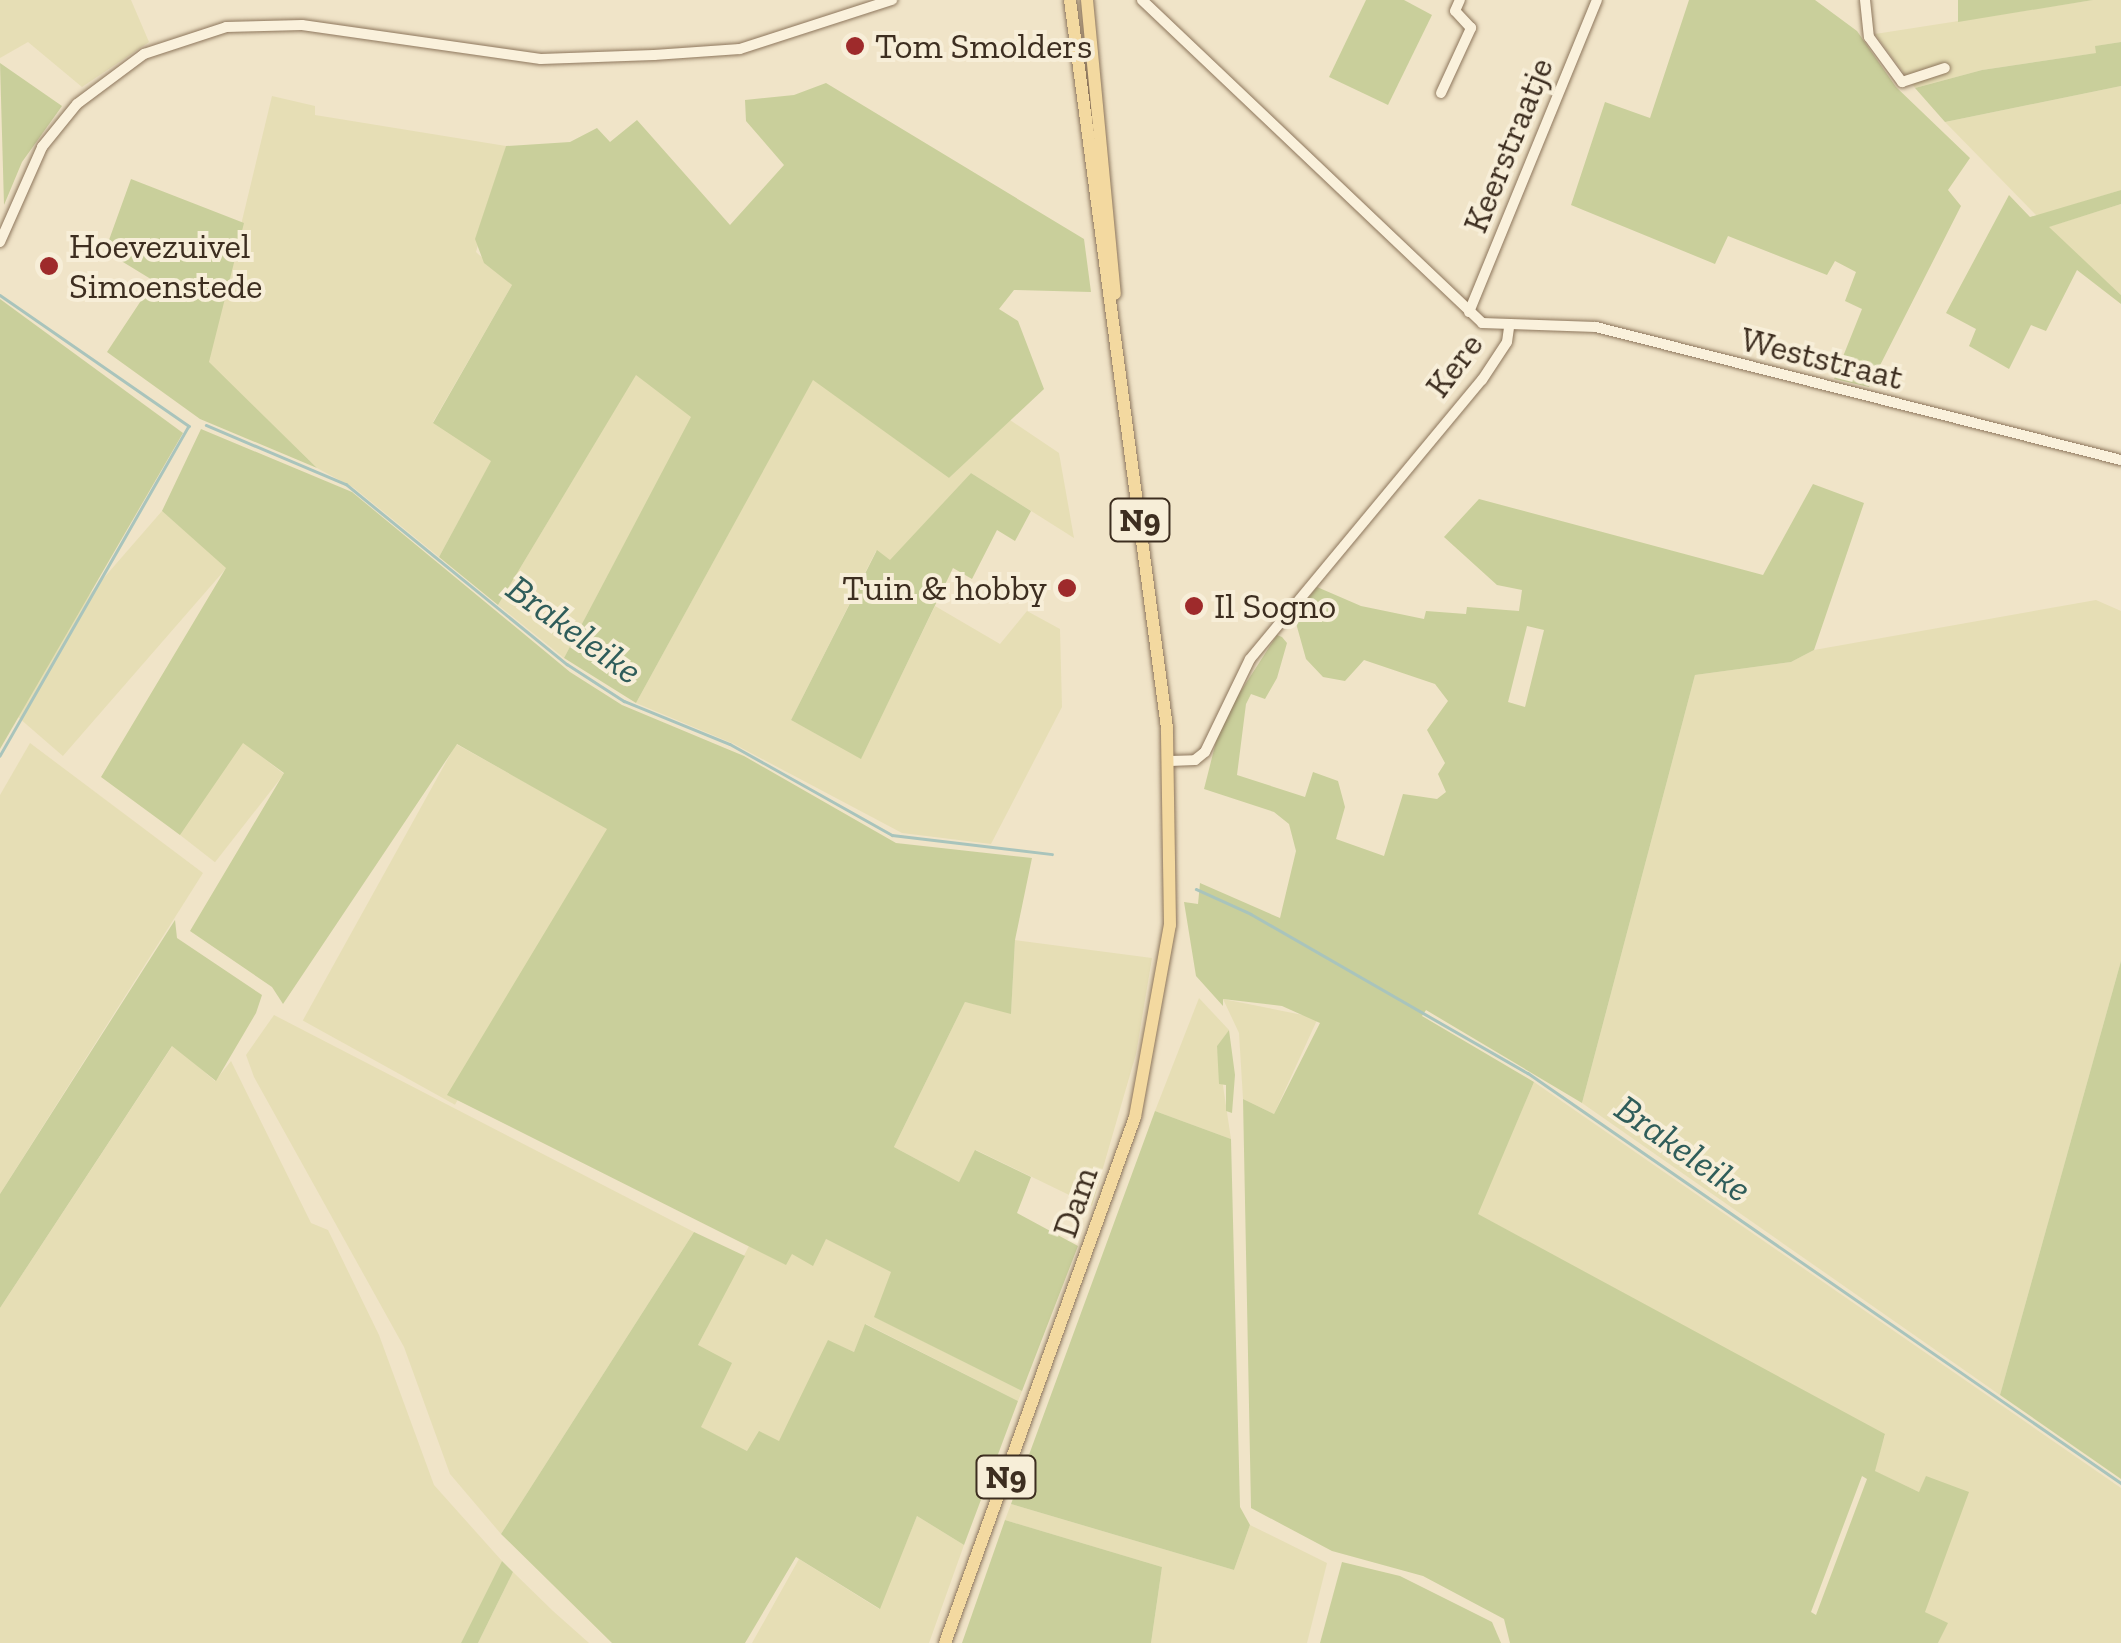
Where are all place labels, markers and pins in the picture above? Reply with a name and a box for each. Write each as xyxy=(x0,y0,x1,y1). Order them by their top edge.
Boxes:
place label: Tom Smolders xyxy=(875,25,1092,67)
marker: Tom Smolders xyxy=(844,35,866,57)
place label: Hoevezuivel Simoenstede xyxy=(69,225,263,307)
marker: Hoevezuivel Simoenstede xyxy=(38,255,60,277)
place label: Tuin & hobby xyxy=(842,567,1047,609)
marker: Tuin & hobby xyxy=(1056,577,1078,599)
place label: Il Sogno xyxy=(1214,585,1336,627)
marker: Il Sogno xyxy=(1183,595,1205,617)

